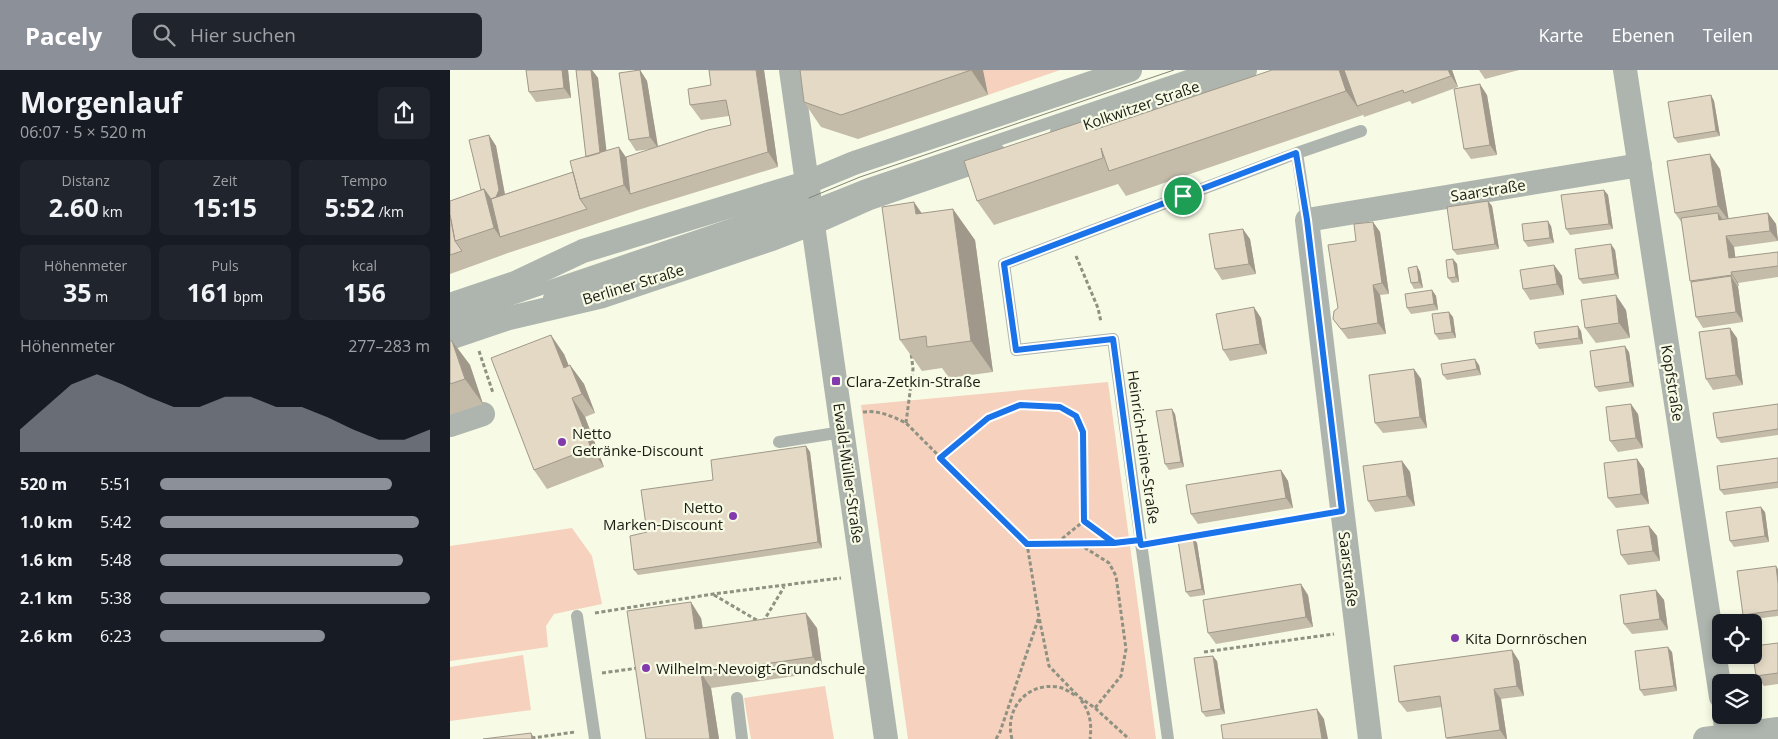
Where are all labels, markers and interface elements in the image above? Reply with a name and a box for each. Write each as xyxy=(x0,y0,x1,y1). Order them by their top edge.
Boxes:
search box xyxy=(132,13,482,58)
text: Pacely xyxy=(25,19,102,52)
icon: search xyxy=(150,21,178,49)
text: Hier suchen xyxy=(190,22,296,48)
text: Karte xyxy=(1539,23,1583,47)
text: Ebenen xyxy=(1611,23,1675,47)
text: Teilen xyxy=(1703,23,1753,47)
street label: Kolkwitzer Straße xyxy=(1080,76,1202,134)
text: Morgenlauf xyxy=(20,83,182,121)
button: share xyxy=(378,87,430,139)
text: 06:07 · 5 × 520 m xyxy=(20,121,146,143)
text: Distanz xyxy=(62,171,110,190)
text: Zeit xyxy=(213,171,237,190)
text: Tempo xyxy=(342,171,387,190)
street label: Saarstraße xyxy=(1449,174,1527,206)
pin xyxy=(1162,175,1204,217)
icon: arrive xyxy=(1169,182,1197,210)
text: 2.60 xyxy=(49,190,99,224)
text: 15:15 xyxy=(193,190,257,224)
text: 5:52 xyxy=(325,190,375,224)
text: km xyxy=(99,202,123,221)
text: /km xyxy=(375,202,404,221)
text: Höhenmeter xyxy=(44,256,127,275)
text: Puls xyxy=(211,256,239,275)
text: kcal xyxy=(352,256,377,275)
street label: Berliner Straße xyxy=(580,259,686,309)
text: 35 xyxy=(63,275,92,309)
text: 161 xyxy=(187,275,230,309)
text: 156 xyxy=(343,275,386,309)
text: m xyxy=(92,287,108,306)
text: bpm xyxy=(230,287,263,306)
text: Höhenmeter xyxy=(20,335,115,357)
text: 277–283 m xyxy=(348,335,430,357)
street label: Kopfstraße xyxy=(1657,343,1689,423)
street label: Heinrich-Heine-Straße xyxy=(1123,369,1165,525)
place label: Clara-Zetkin-Straße xyxy=(846,371,981,391)
marker: Clara-Zetkin-Straße xyxy=(830,375,842,387)
street label: Ewald-Müller-Straße xyxy=(829,402,869,544)
place label: Netto Getränke-Discount xyxy=(572,423,703,460)
marker: Netto Getränke-Discount xyxy=(556,436,568,448)
text: 520 m xyxy=(20,473,67,495)
text: 5:51 xyxy=(100,473,132,495)
place label: Netto Marken-Discount xyxy=(603,497,723,534)
marker: Netto Marken-Discount xyxy=(727,510,739,522)
text: 1.0 km xyxy=(20,511,73,533)
text: 5:42 xyxy=(100,511,132,533)
street label: Saarstraße xyxy=(1334,530,1364,608)
text: 1.6 km xyxy=(20,549,73,571)
text: 5:48 xyxy=(100,549,132,571)
text: 2.1 km xyxy=(20,587,73,609)
text: 5:38 xyxy=(100,587,132,609)
map controls xyxy=(1712,614,1762,724)
button: locate xyxy=(1712,614,1762,664)
text: 2.6 km xyxy=(20,625,73,647)
text: 6:23 xyxy=(100,625,132,647)
place label: Kita Dornröschen xyxy=(1465,628,1587,648)
marker: Kita Dornröschen xyxy=(1449,632,1461,644)
place label: Wilhelm-Nevoigt-Grundschule xyxy=(656,658,865,678)
marker: Wilhelm-Nevoigt-Grundschule xyxy=(640,662,652,674)
button: layers xyxy=(1712,674,1762,724)

